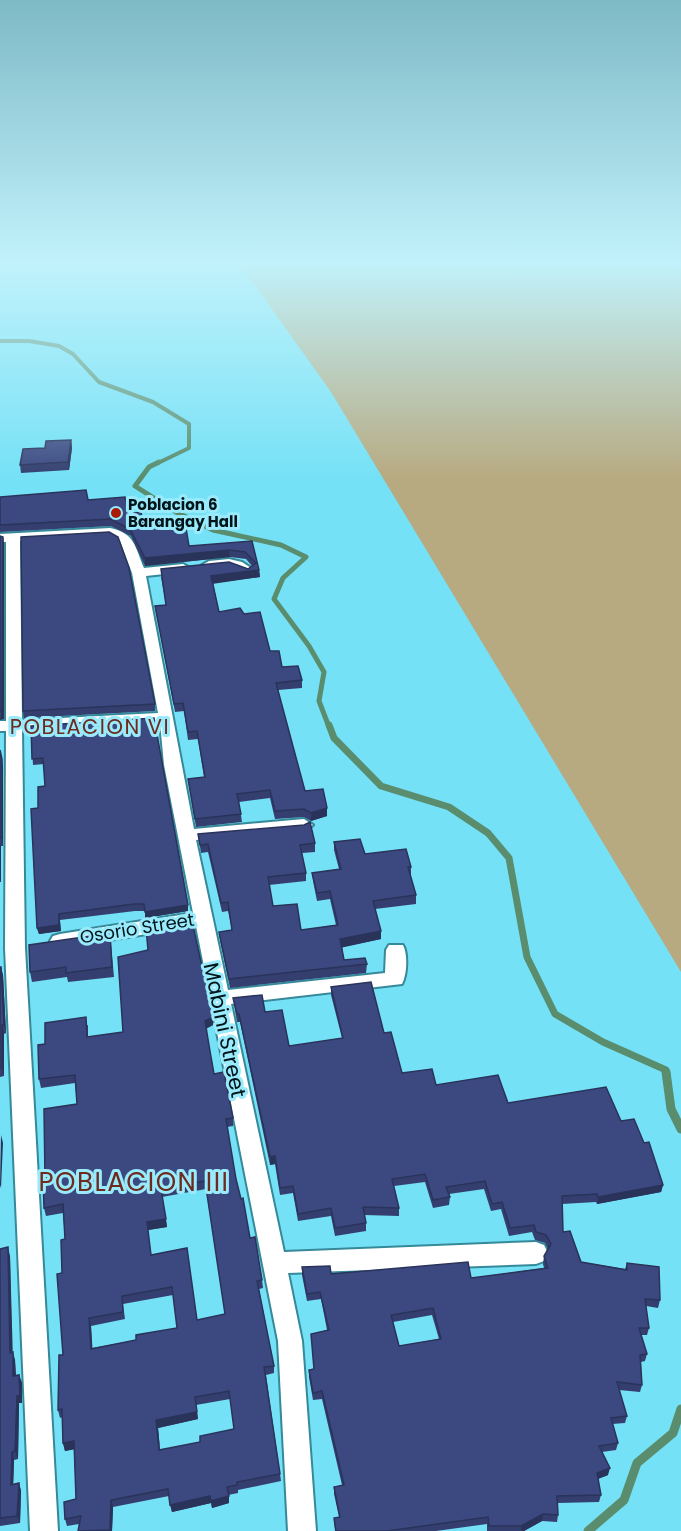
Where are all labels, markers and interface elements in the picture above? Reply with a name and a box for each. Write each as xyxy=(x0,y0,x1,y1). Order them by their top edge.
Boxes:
place label: Poblacion 6 Barangay Hall xyxy=(128,494,238,532)
marker: Poblacion 6 Barangay Hall xyxy=(109,506,123,520)
district label: POBLACION VI xyxy=(10,712,170,741)
street label: Osorio Street xyxy=(78,907,196,949)
street label: Mabini Street xyxy=(197,960,253,1100)
district label: POBLACION III xyxy=(39,1164,230,1200)

